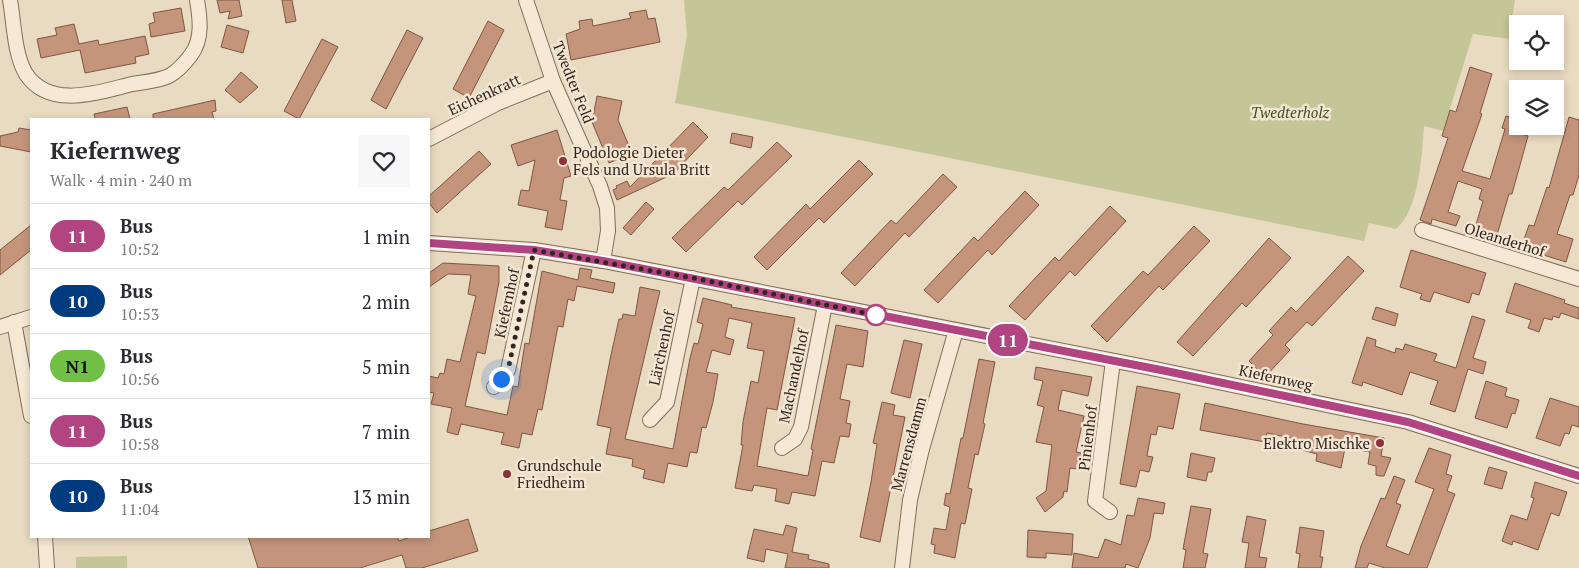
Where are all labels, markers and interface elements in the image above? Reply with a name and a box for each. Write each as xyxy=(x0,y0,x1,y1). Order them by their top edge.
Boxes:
map controls xyxy=(1509,15,1564,135)
button: locate xyxy=(1509,15,1564,70)
street label: Twedter Feld xyxy=(548,38,600,126)
street label: Eichenkratt xyxy=(445,68,524,119)
button: layers xyxy=(1509,80,1564,135)
park label: Twedterholz xyxy=(1251,102,1330,122)
text: Kiefernweg xyxy=(50,134,180,166)
button: heart xyxy=(358,135,410,187)
place label: Podologie Dieter Fels und Ursula Britt xyxy=(573,142,711,179)
marker: Podologie Dieter Fels und Ursula Britt xyxy=(557,155,569,167)
text: Walk · 4 min · 240 m xyxy=(50,169,192,191)
text: Bus xyxy=(120,213,153,238)
street label: Oleanderhof xyxy=(1462,217,1549,261)
text: 11 xyxy=(67,224,88,248)
text: 1 min xyxy=(362,224,410,249)
text: 10:52 xyxy=(120,238,159,260)
street label: Kiefernhof xyxy=(489,265,523,340)
text: Bus xyxy=(120,278,153,303)
text: 10 xyxy=(67,289,88,313)
text: 2 min xyxy=(362,289,410,314)
text: 10:53 xyxy=(120,303,159,325)
unlabelled marker xyxy=(865,304,887,326)
street label: Lärchenhof xyxy=(643,308,679,387)
line badge: 11 xyxy=(986,324,1030,356)
street label: Machandelhof xyxy=(773,326,813,425)
text: 11 xyxy=(998,328,1018,352)
text: Bus xyxy=(120,343,153,368)
text: N1 xyxy=(66,354,89,378)
text: 5 min xyxy=(362,354,410,379)
street label: Kiefernweg xyxy=(1237,359,1316,395)
your location xyxy=(489,367,514,392)
text: 10:56 xyxy=(120,368,159,390)
street label: Marrensdamm xyxy=(886,395,930,493)
street label: Pinienhof xyxy=(1073,403,1101,472)
text: Bus xyxy=(120,408,153,433)
text: 11 xyxy=(67,419,88,443)
text: 7 min xyxy=(362,419,410,444)
text: 10:58 xyxy=(120,433,159,455)
place label: Elektro Mischke xyxy=(1263,433,1370,453)
marker: Elektro Mischke xyxy=(1374,437,1386,449)
place label: Grundschule Friedheim xyxy=(517,455,602,492)
marker: Grundschule Friedheim xyxy=(501,468,513,480)
text: Bus xyxy=(120,473,153,498)
text: 10 xyxy=(67,484,88,508)
text: 13 min xyxy=(352,484,410,509)
text: 11:04 xyxy=(120,498,159,520)

